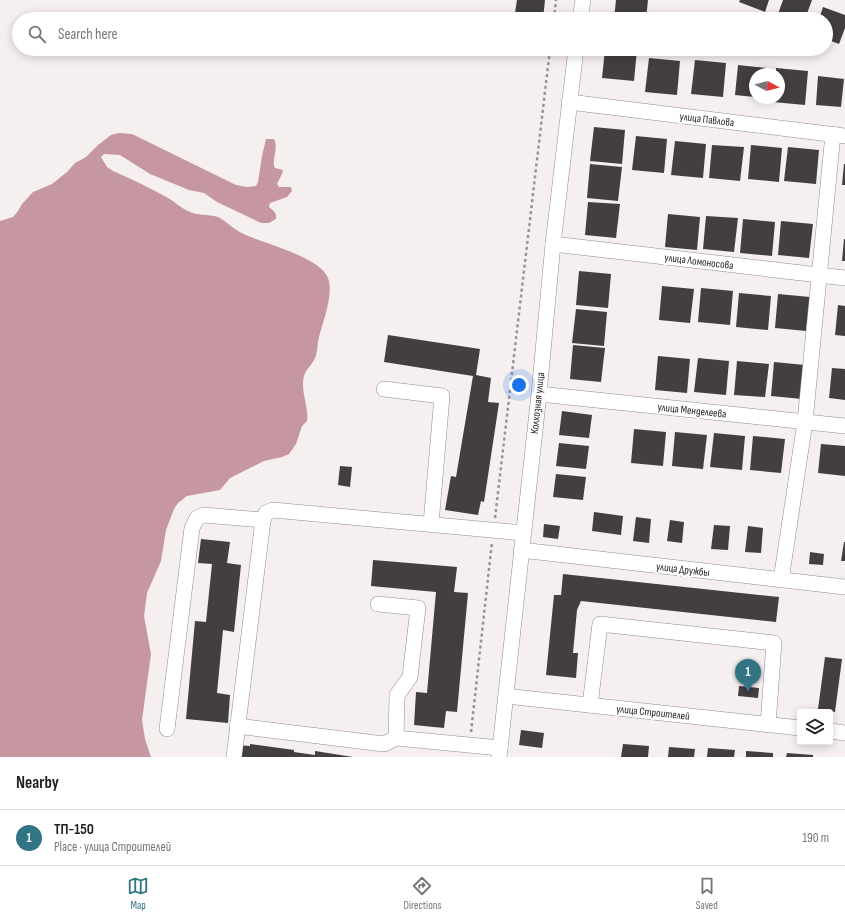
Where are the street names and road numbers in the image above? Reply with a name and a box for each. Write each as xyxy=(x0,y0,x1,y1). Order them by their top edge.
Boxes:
street label: улица Павлова xyxy=(679,110,735,129)
street label: улица Ломоносова xyxy=(664,251,734,272)
street label: Колхозная улица xyxy=(528,371,547,435)
street label: улица Менделеева xyxy=(657,400,727,421)
street label: улица Дружбы xyxy=(655,560,711,579)
street label: улица Строителей xyxy=(616,702,691,723)

